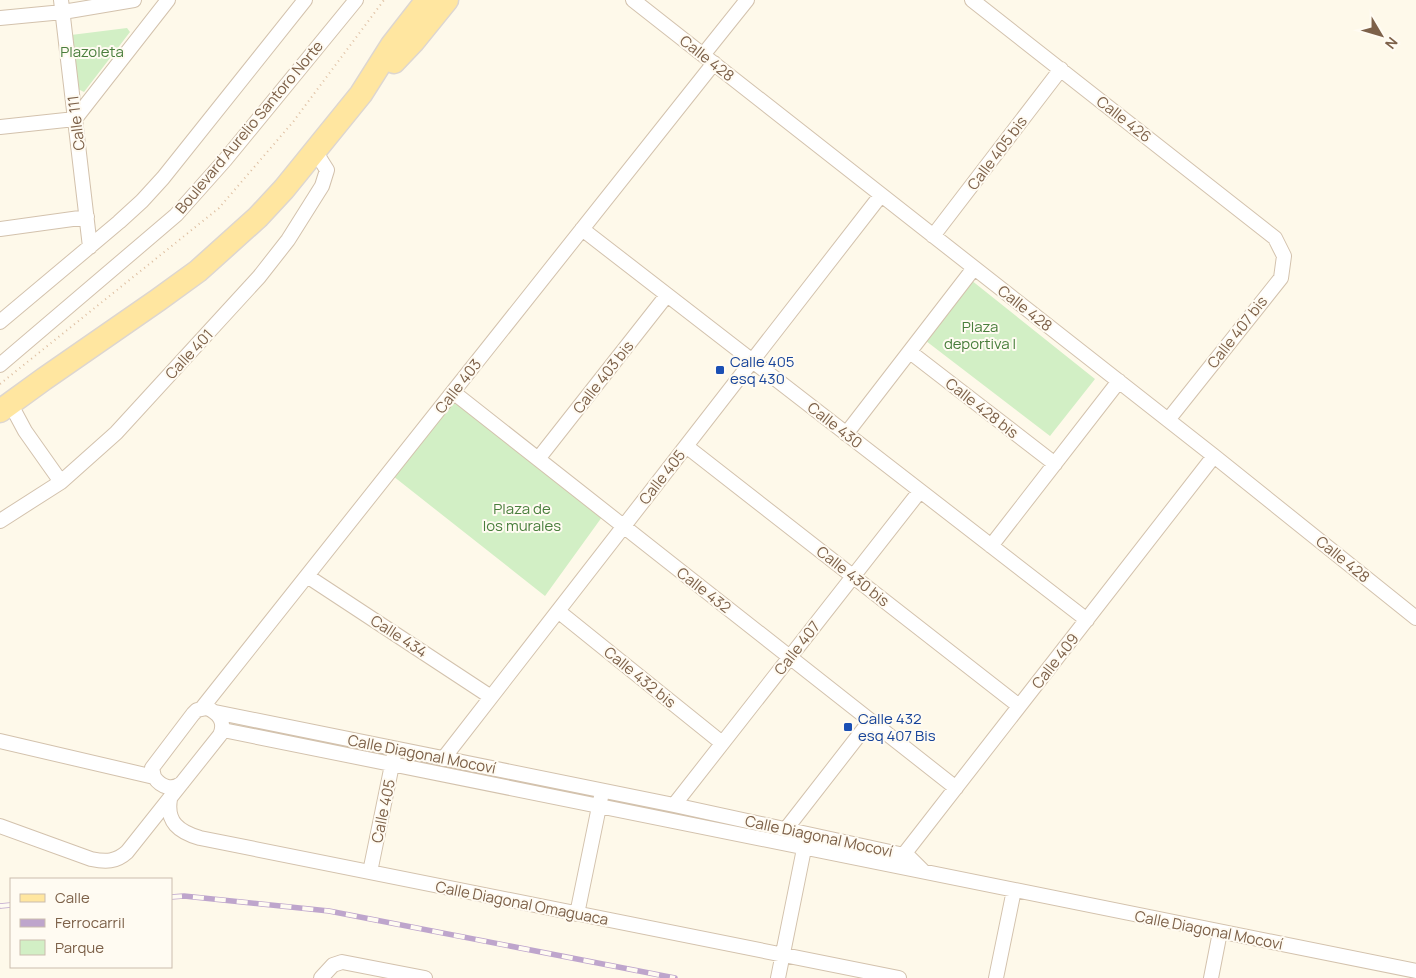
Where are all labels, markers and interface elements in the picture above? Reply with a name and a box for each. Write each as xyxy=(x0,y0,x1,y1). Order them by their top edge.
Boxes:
north arrow xyxy=(1356,10,1406,60)
street label: Calle 428 xyxy=(675,30,739,86)
text: N xyxy=(1381,33,1402,53)
street label: Boulevard Aurelio Santoro Norte xyxy=(170,36,328,218)
park label: Plazoleta xyxy=(60,41,124,62)
street label: Calle 426 xyxy=(1092,91,1156,147)
street label: Calle 111 xyxy=(62,94,90,152)
street label: Calle 405 bis xyxy=(962,112,1032,194)
street label: Calle 428 xyxy=(993,280,1057,336)
street label: Calle 407 bis xyxy=(1202,291,1272,373)
park label: Plaza deportiva I xyxy=(944,316,1016,354)
street label: Calle 401 xyxy=(160,324,218,384)
street label: Calle 403 bis xyxy=(568,336,638,418)
place label: Calle 405 esq 430 xyxy=(730,351,795,389)
street label: Calle 403 xyxy=(430,354,486,418)
marker: Calle 405 esq 430 xyxy=(714,364,726,376)
street label: Calle 428 bis xyxy=(941,373,1023,443)
street label: Calle 430 xyxy=(803,397,867,453)
street label: Calle 405 xyxy=(634,445,690,509)
park label: Plaza de los murales xyxy=(483,498,561,536)
street label: Calle 428 xyxy=(1312,531,1374,587)
street label: Calle 430 bis xyxy=(812,541,894,611)
street label: Calle 432 xyxy=(673,562,735,618)
street label: Calle 434 xyxy=(367,610,432,662)
street label: Calle 407 xyxy=(769,617,825,679)
street label: Calle 409 xyxy=(1027,629,1083,693)
street label: Calle 432 bis xyxy=(600,642,680,713)
place label: Calle 432 esq 407 Bis xyxy=(858,708,936,746)
marker: Calle 432 esq 407 Bis xyxy=(842,721,854,733)
street label: Calle Diagonal Mocoví xyxy=(346,729,498,779)
street label: Calle 405 xyxy=(366,777,400,845)
street label: Calle Diagonal Mocoví xyxy=(743,810,895,862)
street label: Calle Diagonal Omaguaca xyxy=(434,876,610,930)
legend xyxy=(10,878,172,968)
text: Calle xyxy=(55,887,90,908)
street label: Calle Diagonal Mocoví xyxy=(1133,905,1285,955)
text: Ferrocarril xyxy=(55,912,125,933)
text: Parque xyxy=(55,937,104,958)

